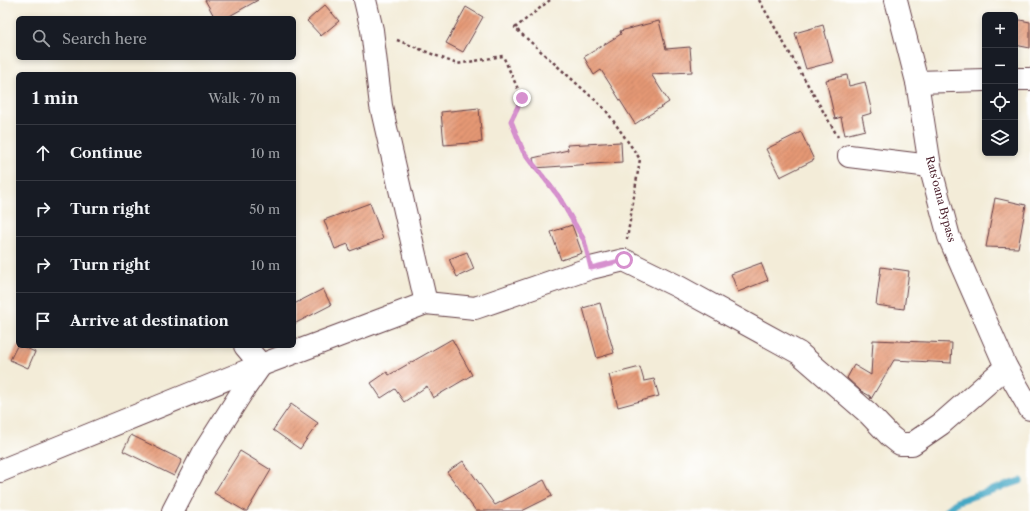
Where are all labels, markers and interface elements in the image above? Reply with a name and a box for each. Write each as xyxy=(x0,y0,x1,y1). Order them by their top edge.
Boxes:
map controls xyxy=(982,12,1018,156)
button: + xyxy=(982,12,1018,48)
search box xyxy=(16,16,296,60)
icon: search xyxy=(30,27,52,49)
text: Search here xyxy=(62,29,147,48)
button: − xyxy=(982,48,1018,84)
button: locate xyxy=(982,84,1018,120)
text: 1 min xyxy=(32,88,79,108)
route end xyxy=(513,89,531,107)
text: Walk · 70 m xyxy=(208,90,280,106)
button: layers xyxy=(982,120,1018,156)
icon: ahead xyxy=(32,142,54,164)
text: Continue xyxy=(70,143,142,162)
text: 10 m xyxy=(251,145,280,161)
street label: Rats'oana Bypass xyxy=(923,154,959,244)
icon: right xyxy=(32,198,54,220)
text: Turn right xyxy=(70,199,150,218)
text: 50 m xyxy=(249,201,280,217)
route start xyxy=(615,251,633,269)
icon: right xyxy=(32,254,54,276)
text: Turn right xyxy=(70,255,150,274)
text: 10 m xyxy=(251,257,280,273)
icon: arrive xyxy=(32,310,54,332)
text: Arrive at destination xyxy=(70,311,229,330)

